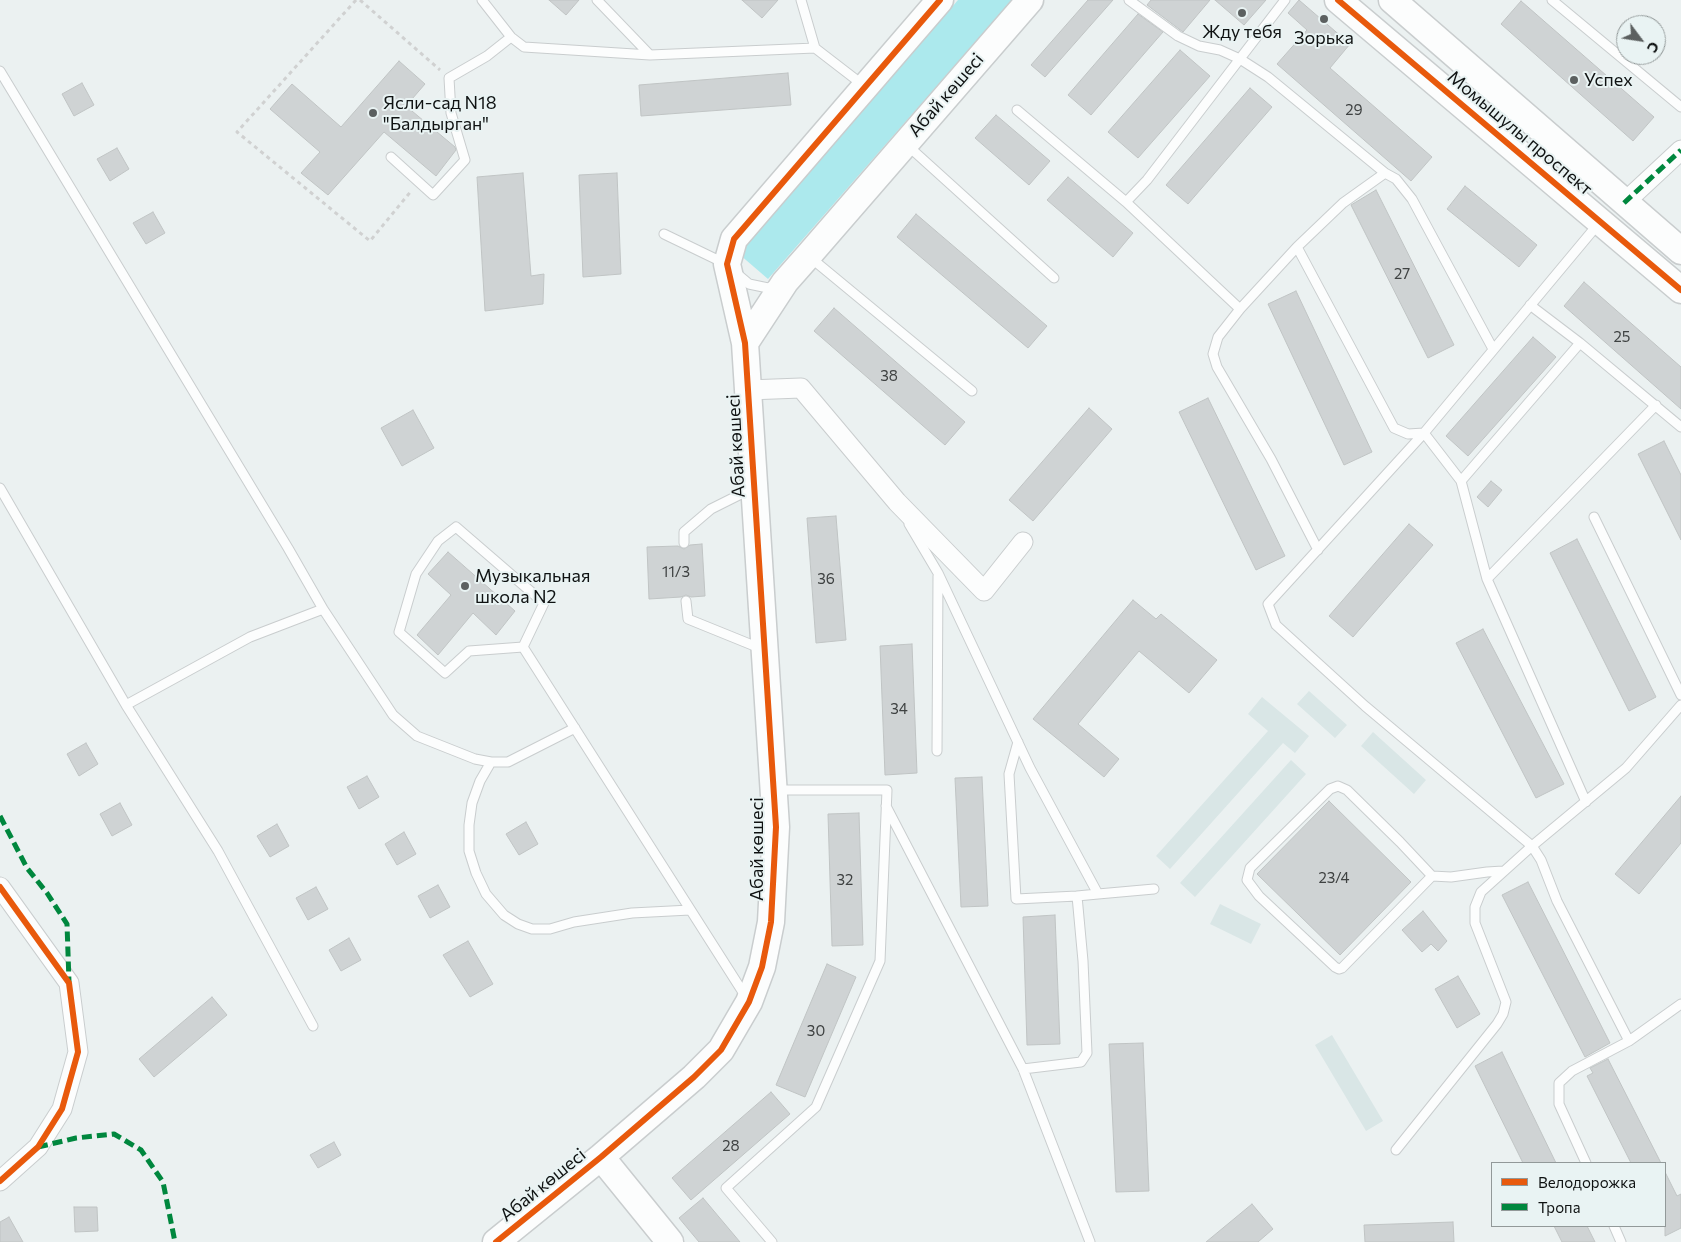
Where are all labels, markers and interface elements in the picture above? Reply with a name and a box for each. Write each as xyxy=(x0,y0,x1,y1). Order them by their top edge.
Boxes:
marker: Жду тебя xyxy=(1236,7,1248,19)
marker: Зорька xyxy=(1318,13,1330,25)
north arrow xyxy=(1616,15,1666,65)
place label: Жду тебя xyxy=(1202,21,1282,43)
place label: Зорька xyxy=(1294,27,1354,49)
text: С xyxy=(1644,39,1663,56)
street label: Абай көшесі xyxy=(904,49,988,141)
street label: Момышулы проспект xyxy=(1443,66,1597,200)
place label: Успех xyxy=(1584,69,1633,91)
marker: Успех xyxy=(1568,74,1580,86)
place label: Ясли-сад N18 "Балдырган" xyxy=(383,92,497,134)
house number: 29 xyxy=(1345,101,1363,119)
marker: Ясли-сад N18 "Балдырган" xyxy=(367,107,379,119)
house number: 27 xyxy=(1394,265,1410,283)
house number: 25 xyxy=(1614,328,1630,346)
house number: 38 xyxy=(880,367,898,385)
street label: Абай көшесі xyxy=(722,394,750,498)
house number: 11/3 xyxy=(662,563,690,581)
place label: Музыкальная школа N2 xyxy=(475,565,590,608)
house number: 36 xyxy=(817,570,835,588)
marker: Музыкальная школа N2 xyxy=(459,580,471,592)
house number: 34 xyxy=(890,700,908,718)
street label: Абай көшесі xyxy=(746,797,768,901)
house number: 23/4 xyxy=(1318,869,1350,887)
house number: 32 xyxy=(837,871,853,889)
house number: 30 xyxy=(807,1022,825,1040)
house number: 28 xyxy=(722,1137,740,1155)
street label: Абай көшесі xyxy=(496,1144,590,1226)
legend xyxy=(1491,1162,1666,1227)
text: Велодорожка xyxy=(1538,1173,1636,1191)
text: Тропа xyxy=(1538,1198,1580,1216)

